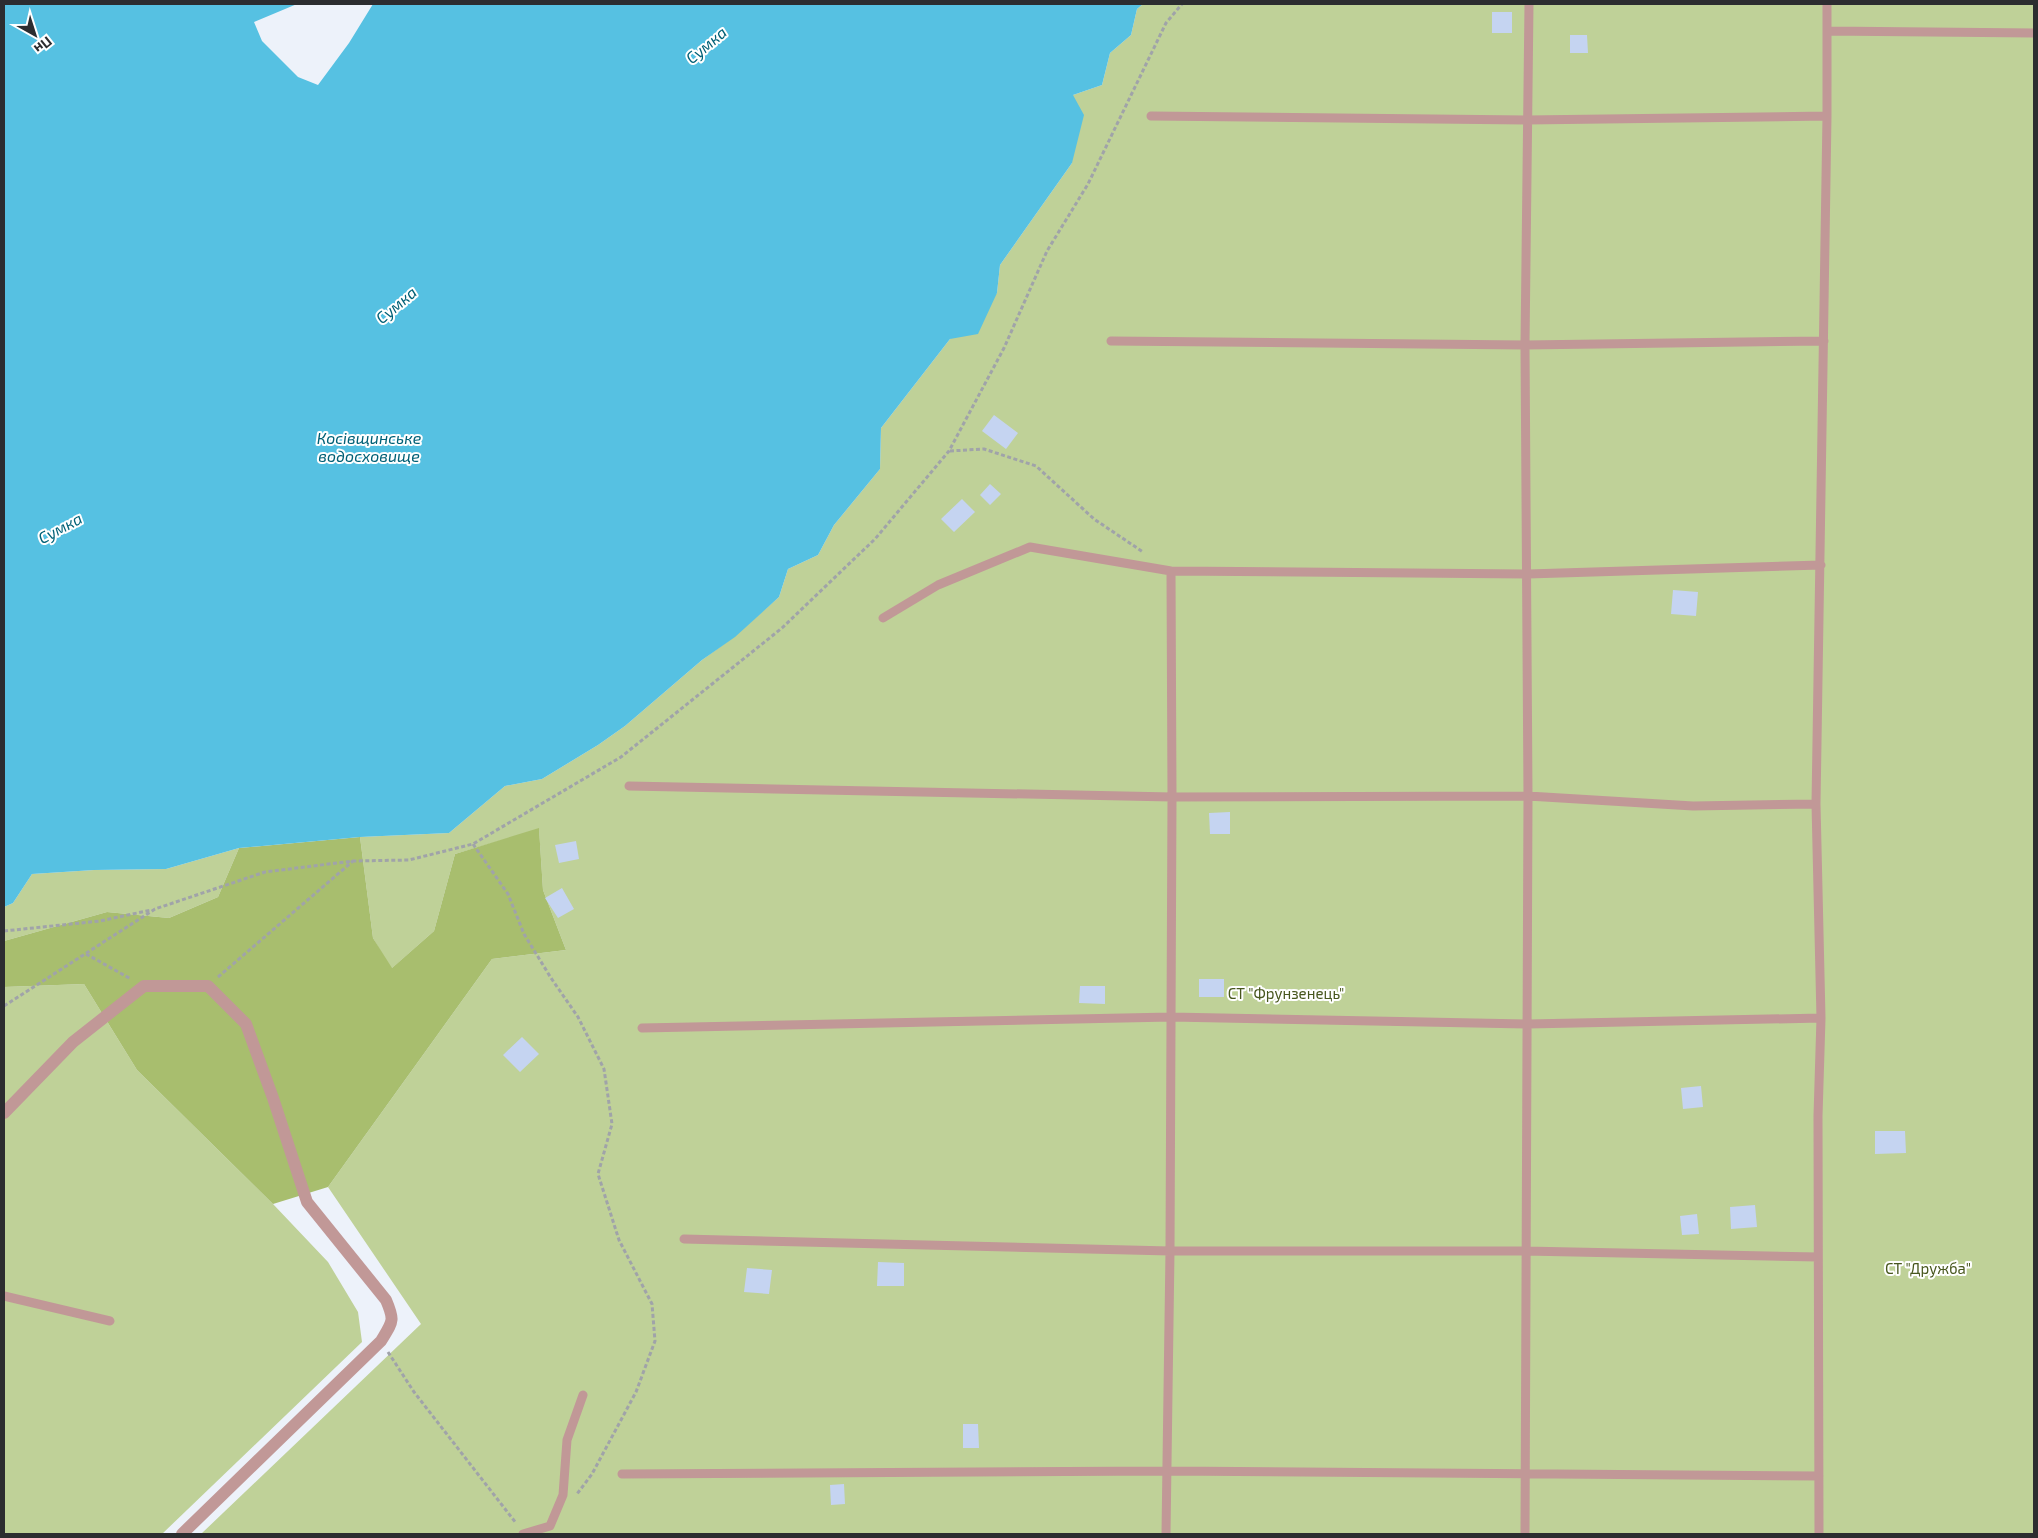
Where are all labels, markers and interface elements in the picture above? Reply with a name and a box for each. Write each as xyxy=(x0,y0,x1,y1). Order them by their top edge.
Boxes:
north arrow xyxy=(10,10,60,60)
water label: Сумка xyxy=(681,22,730,67)
text: Пн xyxy=(31,33,56,58)
water label: Сумка xyxy=(371,282,420,327)
water label: Косівщинське водосховище xyxy=(317,428,422,465)
water label: Сумка xyxy=(34,508,85,547)
park label: СТ "Фрунзенець" xyxy=(1228,984,1344,1003)
park label: СТ "Дружба" xyxy=(1885,1259,1971,1278)

